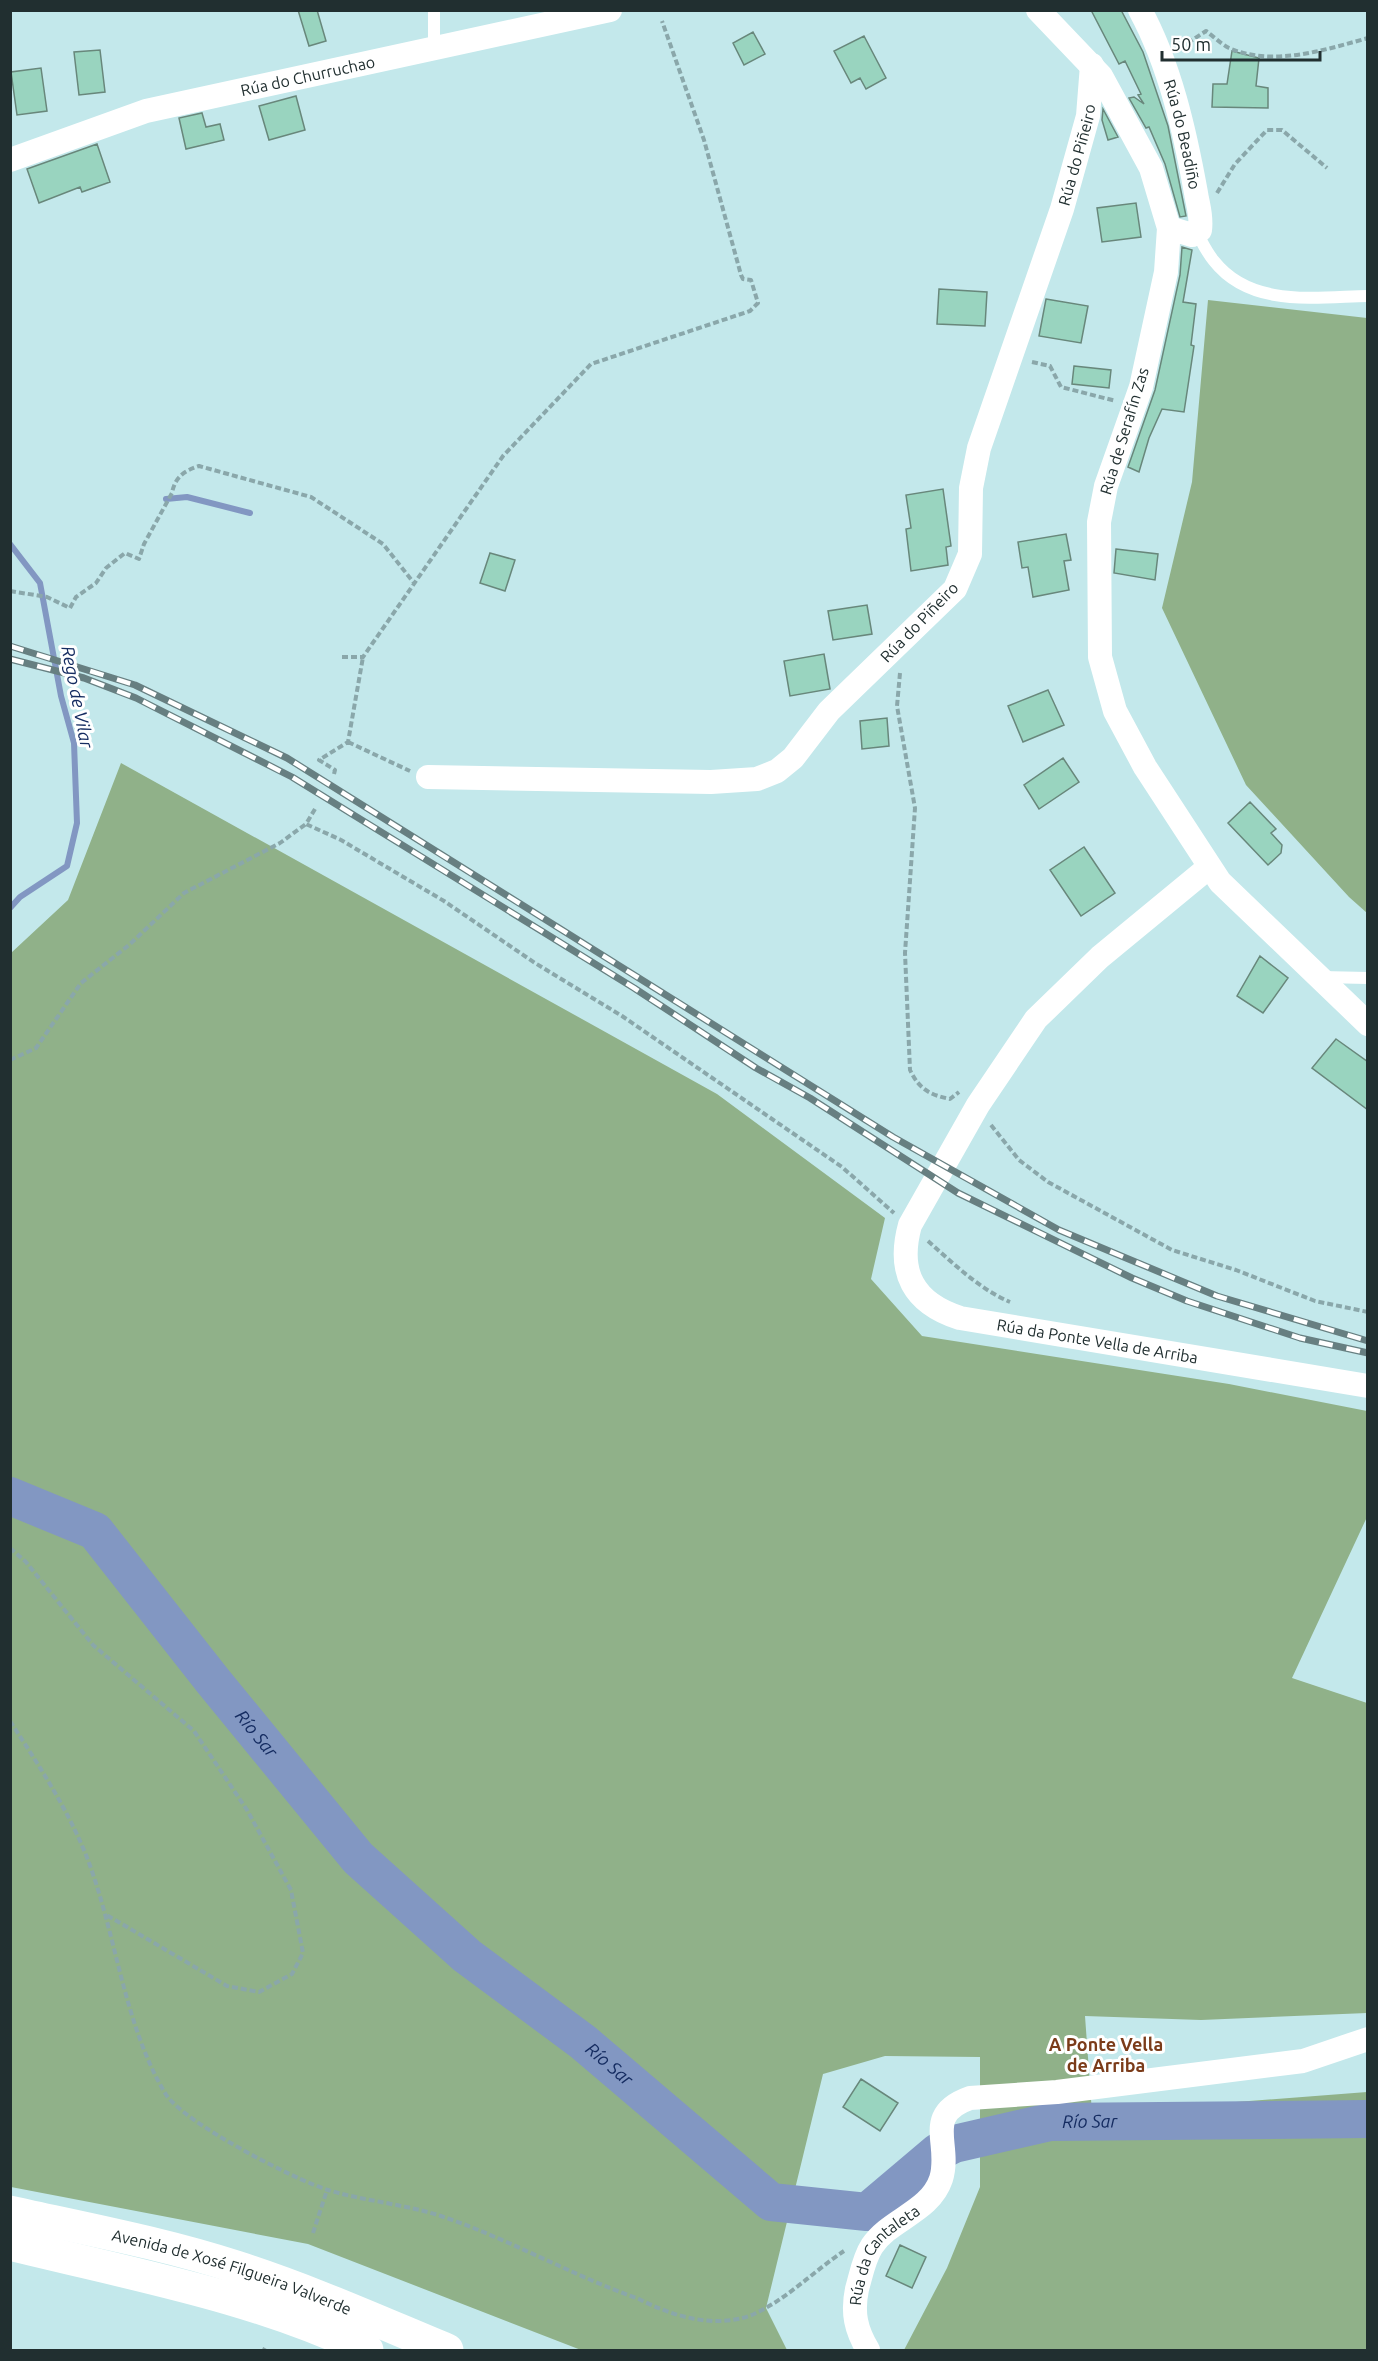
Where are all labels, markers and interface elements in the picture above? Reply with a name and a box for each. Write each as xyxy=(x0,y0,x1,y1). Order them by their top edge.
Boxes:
scale bar xyxy=(1162,24,1320,62)
text: 50 m xyxy=(1171,34,1211,54)
street label: Rúa do Churruchao xyxy=(239,52,377,99)
street label: Rúa do Beadiño xyxy=(1161,77,1204,191)
street label: Rúa do Piñeiro xyxy=(1054,104,1098,207)
street label: Rúa de Serafín Zas xyxy=(1096,365,1152,497)
street label: Rúa do Piñeiro xyxy=(876,578,962,666)
water label: Rego de Vilar xyxy=(58,644,98,751)
street label: Rúa da Ponte Vella de Arriba xyxy=(995,1315,1199,1367)
water label: Río Sar xyxy=(232,1705,283,1762)
district label: A Ponte Vella de Arriba xyxy=(1049,2034,1163,2075)
water label: Río Sar xyxy=(582,2038,638,2090)
water label: Río Sar xyxy=(1062,2110,1118,2131)
street label: Rúa da Cantaleta xyxy=(846,2201,923,2306)
street label: Avenida de Xosé Filgueira Valverde xyxy=(110,2226,354,2318)

